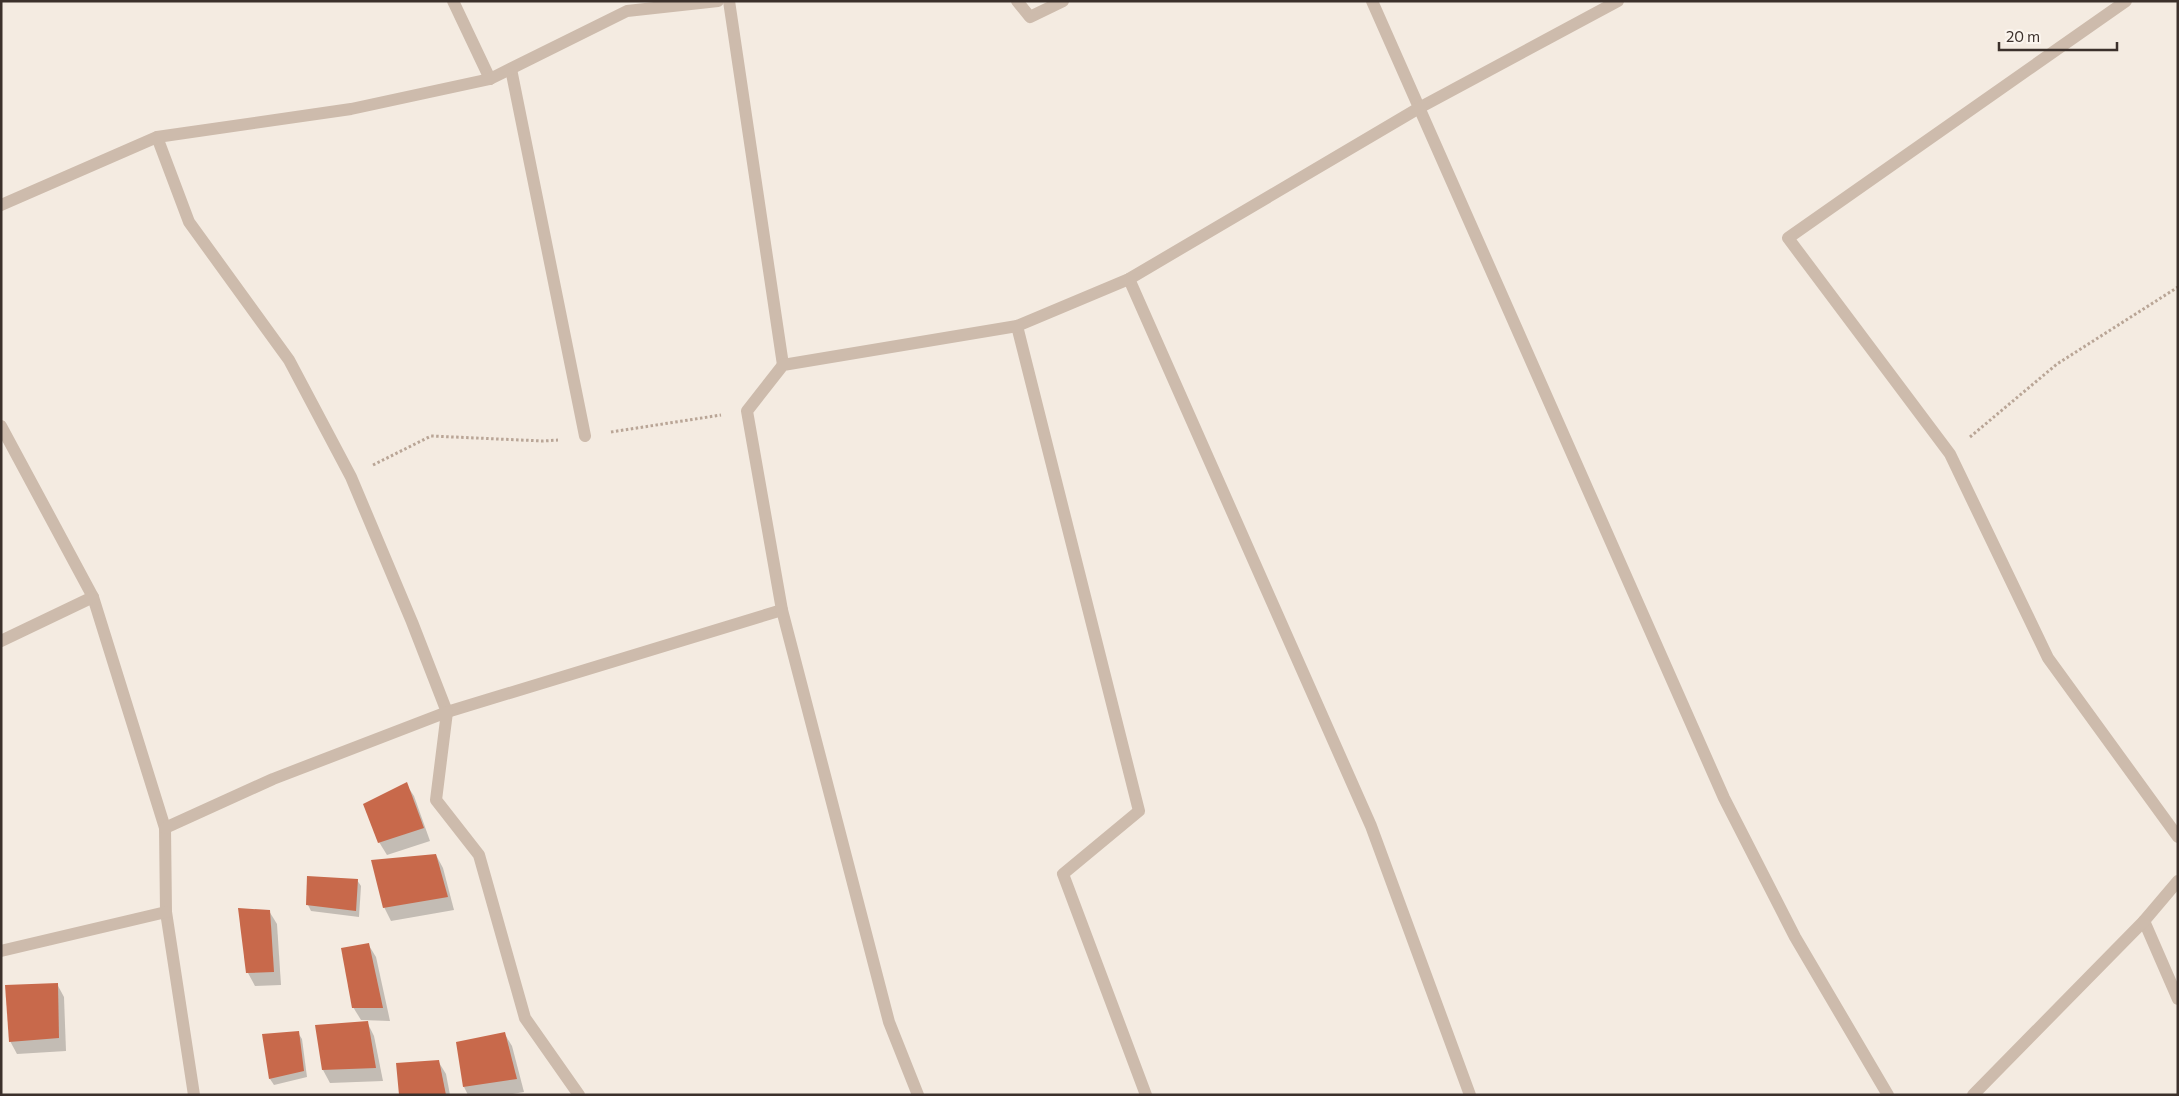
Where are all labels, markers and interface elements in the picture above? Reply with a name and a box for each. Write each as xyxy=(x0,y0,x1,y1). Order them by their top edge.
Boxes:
scale bar xyxy=(1999,20,2116,52)
text: 20 m xyxy=(2006,27,2040,45)

